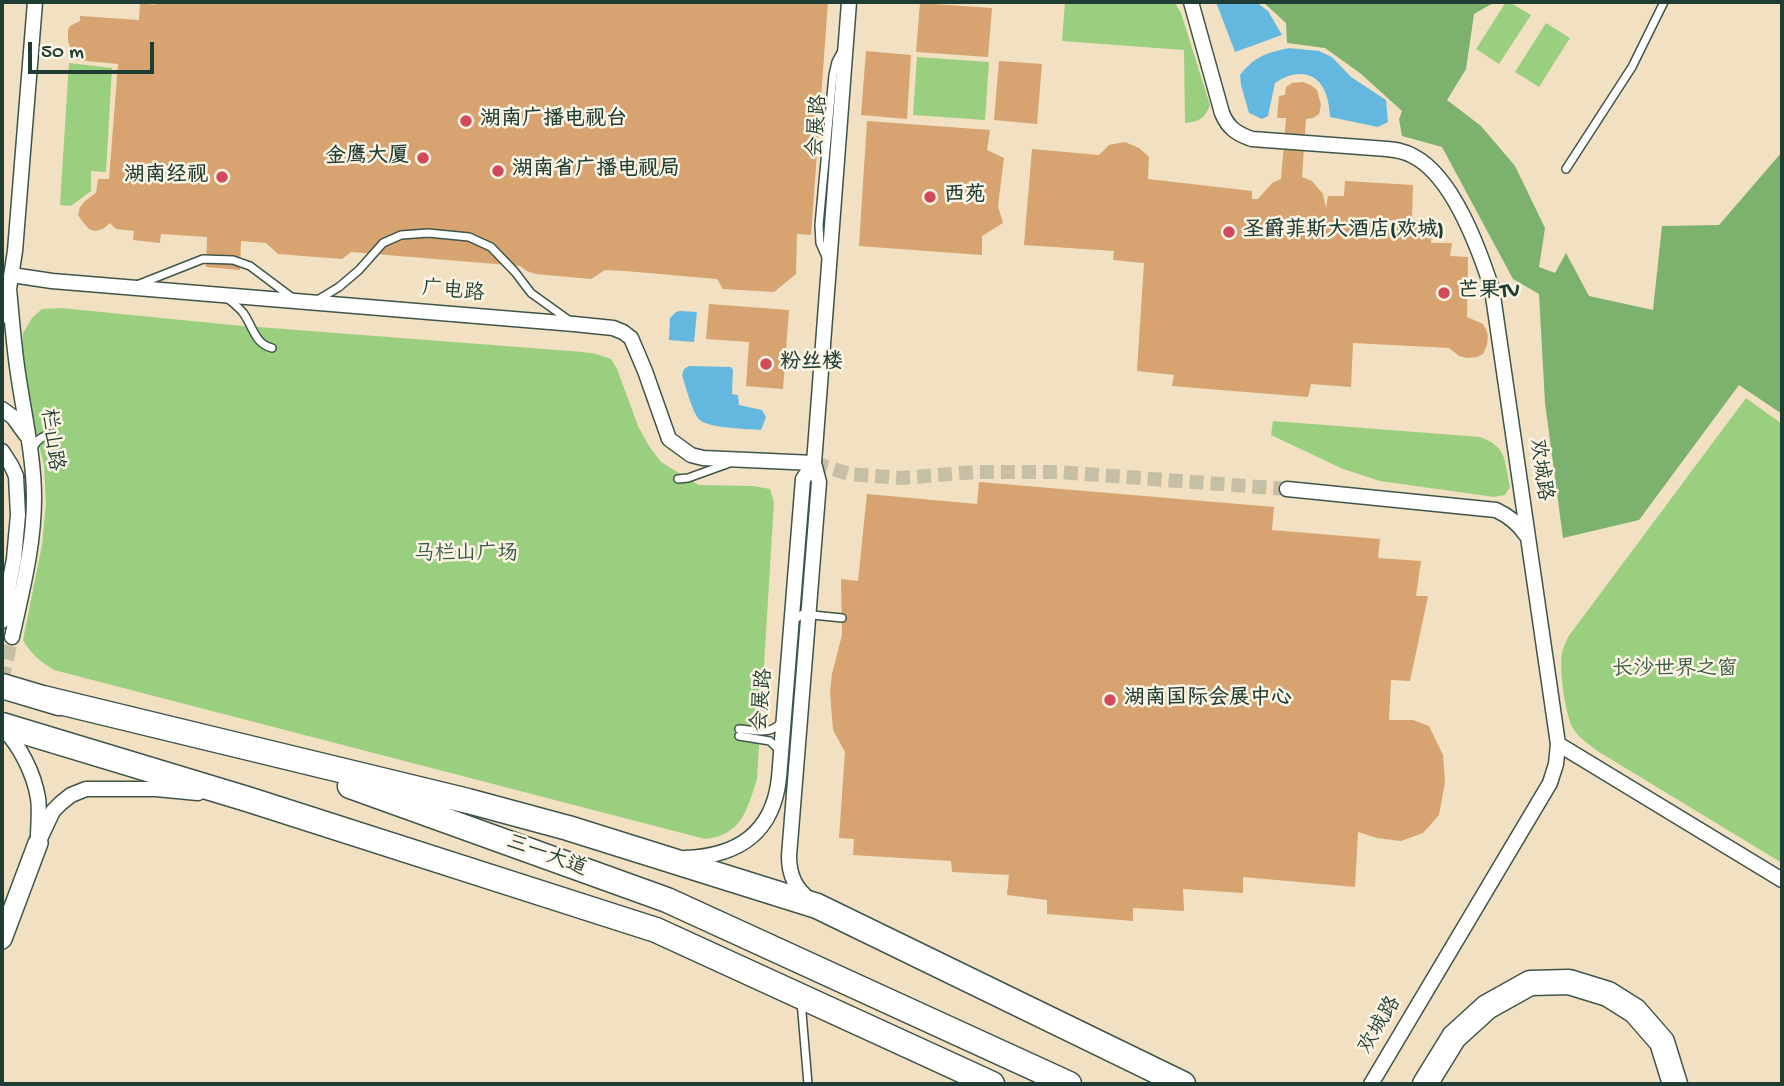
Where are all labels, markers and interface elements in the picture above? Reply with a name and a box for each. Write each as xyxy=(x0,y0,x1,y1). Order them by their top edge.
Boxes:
scale bar xyxy=(32,28,158,72)
text: 50 m xyxy=(41,41,84,66)
street label: 会展路 xyxy=(804,94,834,158)
place label: 湖南广播电视台 xyxy=(480,108,627,134)
marker: 湖南广播电视台 xyxy=(458,113,474,129)
place label: 金鹰大厦 xyxy=(325,145,409,171)
marker: 金鹰大厦 xyxy=(415,150,431,166)
place label: 湖南省广播电视局 xyxy=(512,158,680,184)
marker: 湖南省广播电视局 xyxy=(490,163,506,179)
place label: 湖南经视 xyxy=(124,164,208,190)
marker: 湖南经视 xyxy=(214,169,230,185)
place label: 西苑 xyxy=(944,184,986,210)
marker: 西苑 xyxy=(922,189,938,205)
place label: 圣爵菲斯大酒店(欢城) xyxy=(1243,219,1444,245)
marker: 圣爵菲斯大酒店(欢城) xyxy=(1221,224,1237,240)
street label: 广电路 xyxy=(421,278,485,308)
place label: 芒果TV xyxy=(1458,280,1520,306)
marker: 芒果TV xyxy=(1436,285,1452,301)
place label: 粉丝楼 xyxy=(780,351,843,377)
marker: 粉丝楼 xyxy=(758,356,774,372)
street label: 栏山路 xyxy=(33,407,67,473)
street label: 欢城路 xyxy=(1522,437,1556,503)
park label: 马栏山广场 xyxy=(414,543,518,569)
park label: 长沙世界之窗 xyxy=(1612,658,1738,684)
street label: 会展路 xyxy=(749,668,779,732)
place label: 湖南国际会展中心 xyxy=(1124,687,1292,713)
marker: 湖南国际会展中心 xyxy=(1102,692,1118,708)
street label: 三一大道 xyxy=(502,831,590,883)
street label: 欢城路 xyxy=(1354,993,1408,1059)

